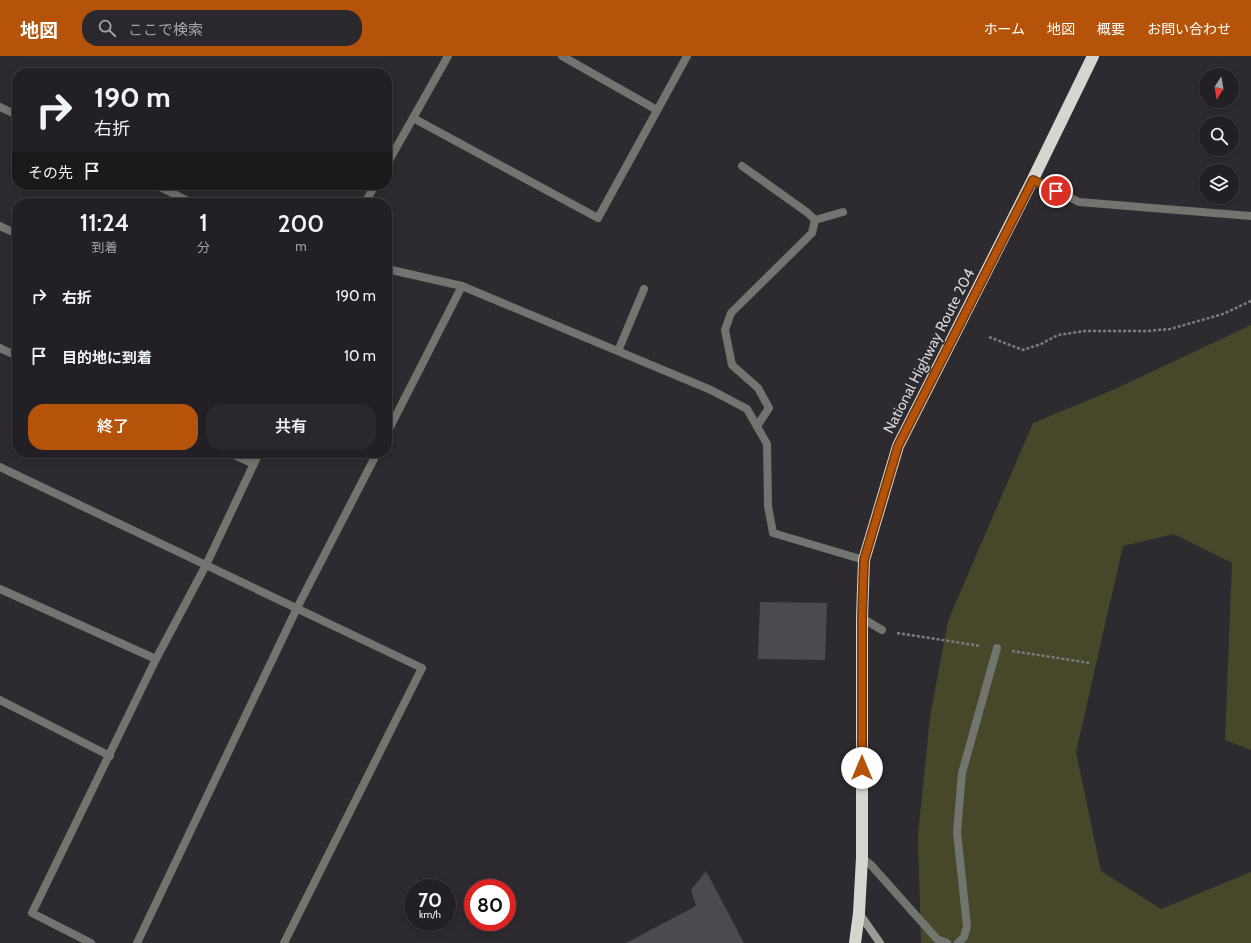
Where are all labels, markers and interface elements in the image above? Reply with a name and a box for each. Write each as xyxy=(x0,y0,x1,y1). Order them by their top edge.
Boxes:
search box xyxy=(82,10,362,46)
icon: search xyxy=(96,17,118,39)
text: 地図 xyxy=(20,19,58,42)
text: ホーム xyxy=(983,20,1025,38)
text: 地図 xyxy=(1047,20,1075,38)
text: 概要 xyxy=(1097,20,1125,38)
text: お問い合わせ xyxy=(1147,20,1231,38)
text: ここで検索 xyxy=(128,21,203,39)
north arrow xyxy=(1199,68,1239,108)
map controls xyxy=(1199,68,1239,204)
text: 190 m xyxy=(94,80,170,114)
icon: right xyxy=(28,84,80,136)
button: search xyxy=(1199,116,1239,156)
text: 右折 xyxy=(94,118,130,140)
icon: arrive xyxy=(81,160,103,182)
text: その先 xyxy=(28,164,73,182)
button: layers xyxy=(1199,164,1239,204)
pin xyxy=(1039,174,1073,208)
icon: arrive xyxy=(1045,180,1067,202)
text: 11:24 xyxy=(80,208,129,237)
text: 1 xyxy=(199,208,208,237)
text: 200 xyxy=(278,209,324,238)
text: m xyxy=(295,238,307,254)
text: 到着 xyxy=(91,239,117,255)
text: 分 xyxy=(197,239,210,255)
street label: National Highway Route 204 xyxy=(880,265,979,436)
icon: right xyxy=(28,285,50,307)
text: 190 m xyxy=(336,287,376,305)
text: 右折 xyxy=(62,289,92,307)
icon: arrive xyxy=(28,345,50,367)
text: 10 m xyxy=(344,347,376,365)
text: 目的地に到着 xyxy=(62,349,152,367)
button: 終了 xyxy=(28,404,198,450)
button: 共有 xyxy=(206,404,376,450)
position arrow xyxy=(841,747,883,789)
speed limit sign: 80 xyxy=(464,879,516,931)
text: 70 xyxy=(418,888,442,912)
text: km/h xyxy=(419,908,441,921)

